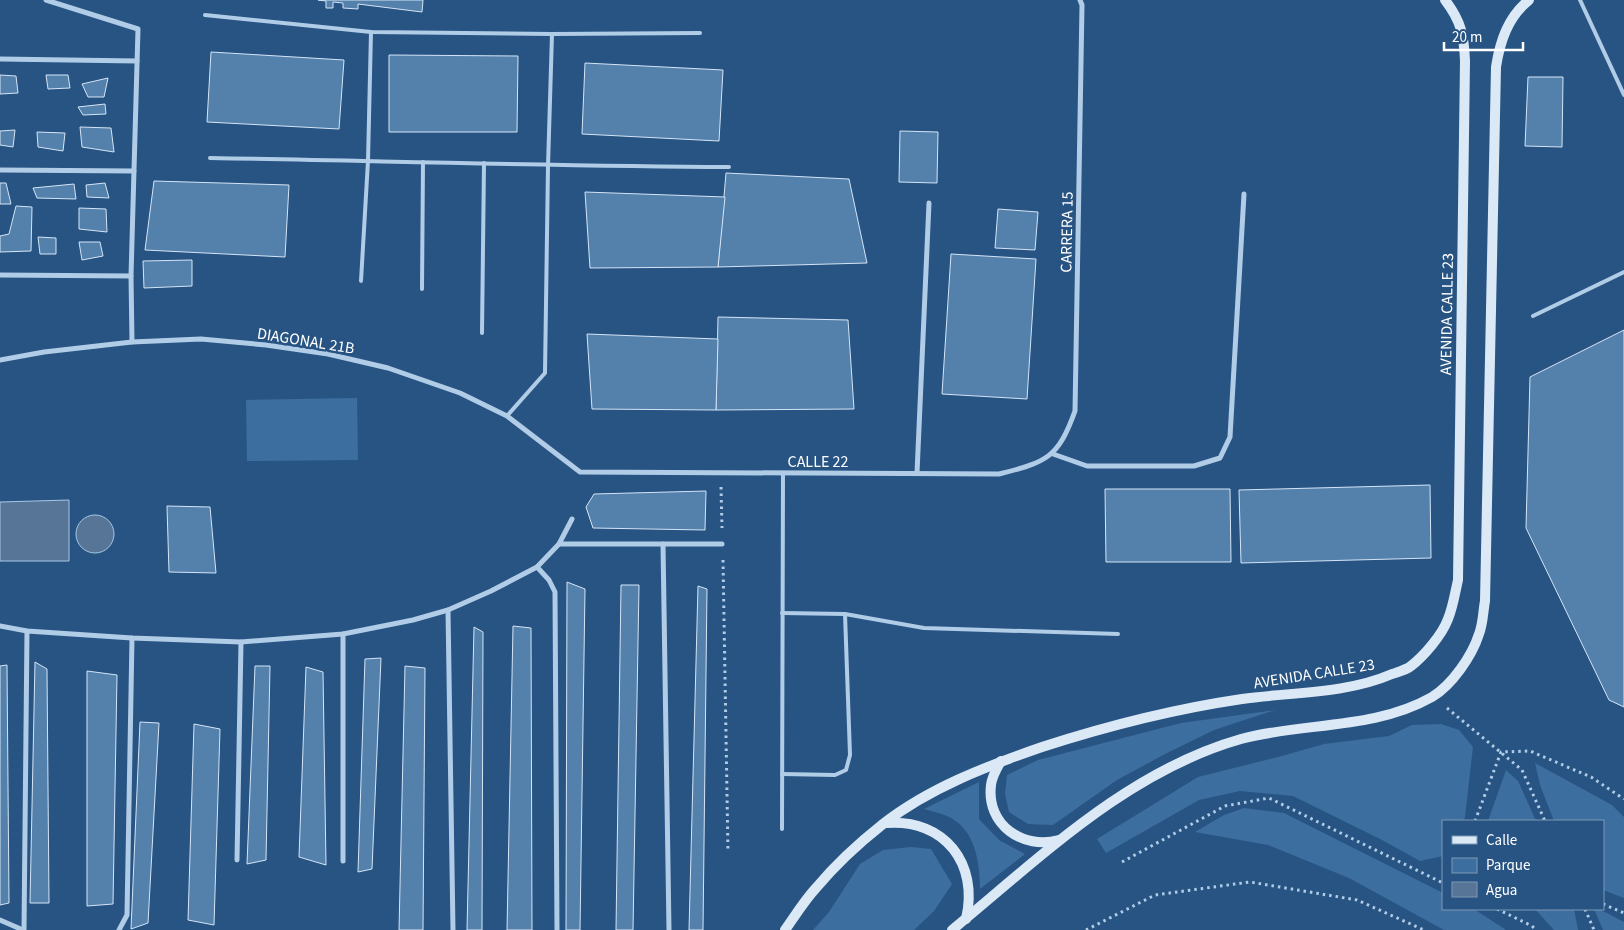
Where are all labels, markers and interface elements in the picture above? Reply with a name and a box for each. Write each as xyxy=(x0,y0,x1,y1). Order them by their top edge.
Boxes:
scale bar xyxy=(1444,20,1523,52)
text: 20 m xyxy=(1452,27,1482,48)
street label: CARRERA 15 xyxy=(1055,191,1079,273)
street label: AVENIDA CALLE 23 xyxy=(1435,253,1459,375)
street label: DIAGONAL 21B xyxy=(256,322,356,360)
street label: CALLE 22 xyxy=(788,451,848,473)
street label: AVENIDA CALLE 23 xyxy=(1252,654,1376,694)
legend xyxy=(1442,820,1604,910)
text: Calle xyxy=(1486,830,1517,851)
text: Parque xyxy=(1486,855,1530,876)
text: Agua xyxy=(1486,880,1517,901)

